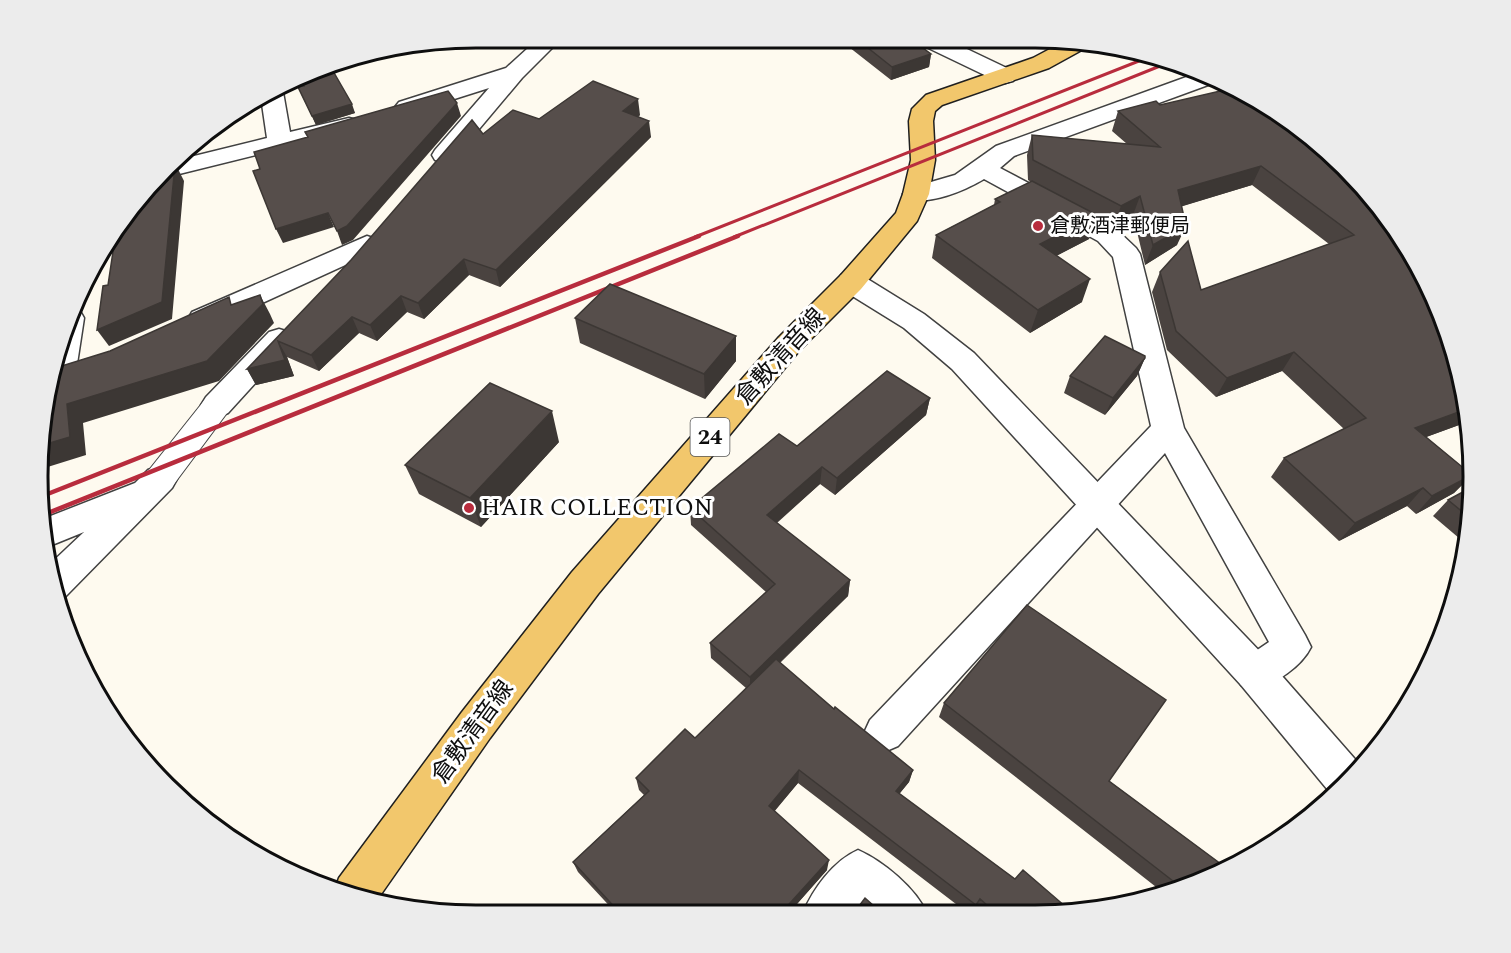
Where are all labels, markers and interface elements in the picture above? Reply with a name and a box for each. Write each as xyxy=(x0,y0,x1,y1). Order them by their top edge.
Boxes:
place label: 倉敷酒津郵便局 xyxy=(1050,211,1190,241)
marker: 倉敷酒津郵便局 xyxy=(1031,219,1045,233)
street label: 倉敷清音線 xyxy=(727,300,835,414)
road number: 24 xyxy=(690,418,730,456)
place label: HAIR COLLECTION xyxy=(481,490,713,526)
marker: HAIR COLLECTION xyxy=(462,501,476,515)
street label: 倉敷清音線 xyxy=(423,673,523,791)

